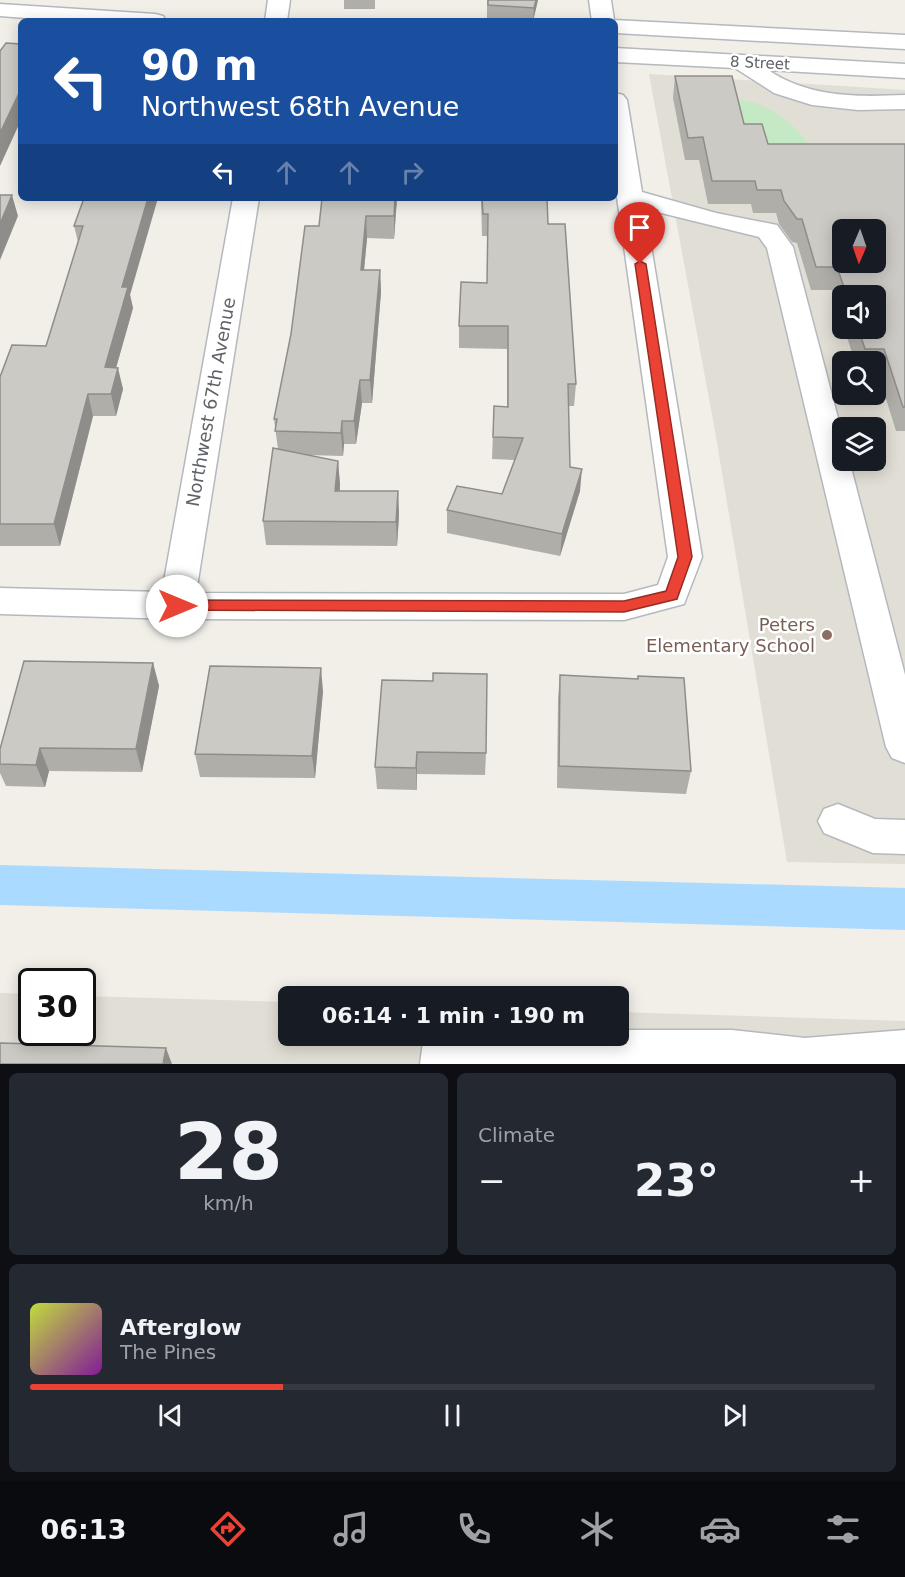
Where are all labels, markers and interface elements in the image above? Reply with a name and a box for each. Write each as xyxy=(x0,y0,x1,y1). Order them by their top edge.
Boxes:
text: 90 m xyxy=(141,41,258,90)
icon: left xyxy=(42,42,120,120)
street label: 8 Street xyxy=(730,52,790,74)
text: Northwest 68th Avenue xyxy=(141,91,459,122)
icon: left xyxy=(207,156,240,189)
icon: ahead xyxy=(270,156,303,189)
icon: ahead xyxy=(333,156,366,189)
icon: right xyxy=(396,156,429,189)
pin xyxy=(614,202,665,264)
icon: arrive xyxy=(623,211,656,244)
north arrow xyxy=(832,219,886,273)
map controls xyxy=(832,219,886,471)
button: sound xyxy=(832,285,886,339)
street label: Northwest 67th Avenue xyxy=(182,296,239,508)
button: search xyxy=(832,351,886,405)
button: layers xyxy=(832,417,886,471)
position arrow xyxy=(145,574,209,638)
place label: Peters Elementary School xyxy=(646,614,815,656)
marker: Peters Elementary School xyxy=(820,628,834,642)
speed limit sign: 30 xyxy=(18,968,96,1046)
text: 06:14 · 1 min · 190 m xyxy=(322,1003,585,1028)
text: 28 xyxy=(174,1107,283,1197)
text: Climate xyxy=(478,1123,555,1147)
text: 23° xyxy=(634,1154,719,1207)
text: − xyxy=(478,1161,506,1200)
text: + xyxy=(847,1161,875,1200)
text: km/h xyxy=(203,1191,254,1215)
text: Afterglow xyxy=(120,1315,242,1340)
text: The Pines xyxy=(120,1340,216,1364)
icon: previous xyxy=(154,1399,187,1432)
icon: pause xyxy=(436,1399,469,1432)
icon: next xyxy=(718,1399,751,1432)
icon: directions xyxy=(207,1508,249,1550)
icon: music xyxy=(330,1508,372,1550)
icon: phone xyxy=(453,1508,495,1550)
icon: climate xyxy=(576,1508,618,1550)
icon: car xyxy=(699,1508,741,1550)
icon: filters xyxy=(822,1508,864,1550)
text: 06:13 xyxy=(41,1514,126,1545)

